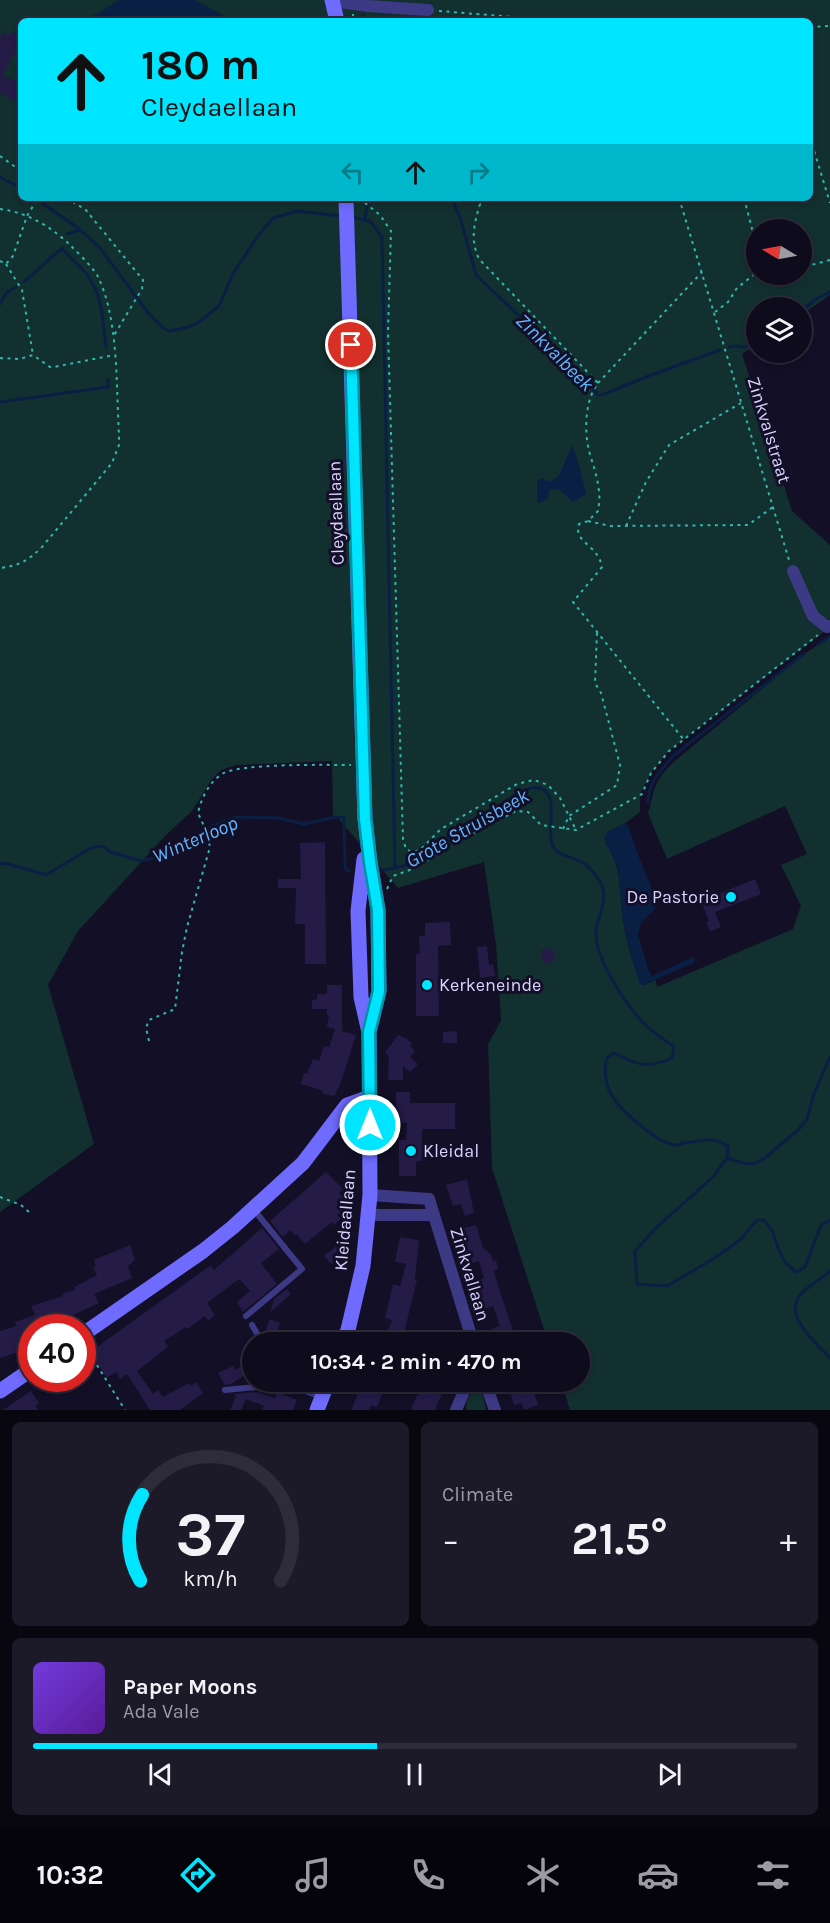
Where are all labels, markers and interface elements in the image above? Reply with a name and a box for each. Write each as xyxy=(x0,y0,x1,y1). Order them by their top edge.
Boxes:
text: 180 m xyxy=(141,40,260,90)
icon: ahead xyxy=(42,42,120,120)
text: Cleydaellaan xyxy=(141,91,297,123)
icon: left xyxy=(336,156,369,189)
icon: ahead xyxy=(399,156,432,189)
icon: right xyxy=(462,156,495,189)
north arrow xyxy=(746,219,812,285)
map controls xyxy=(746,219,812,363)
button: layers xyxy=(746,297,812,363)
water label: Zinkvalbeek xyxy=(511,309,599,397)
pin xyxy=(325,319,376,370)
icon: arrive xyxy=(334,328,367,361)
street label: Zinkvalstraat xyxy=(742,374,796,486)
street label: Cleydaellaan xyxy=(323,461,349,565)
water label: Grote Struisbeek xyxy=(402,784,533,873)
water label: Winterloop xyxy=(149,811,242,868)
place label: De Pastorie xyxy=(627,886,719,908)
marker: De Pastorie xyxy=(724,890,738,904)
place label: Kerkeneinde xyxy=(439,974,541,996)
marker: Kerkeneinde xyxy=(420,978,434,992)
position arrow xyxy=(338,1093,402,1157)
place label: Kleidal xyxy=(423,1140,479,1162)
marker: Kleidal xyxy=(404,1144,418,1158)
street label: Kleidaallaan xyxy=(330,1168,360,1272)
street label: Zinkvallaan xyxy=(445,1225,495,1323)
speed limit sign: 40 xyxy=(18,1314,96,1392)
text: 10:34 · 2 min · 470 m xyxy=(310,1349,522,1375)
text: Climate xyxy=(442,1483,513,1506)
text: 37 xyxy=(176,1498,245,1571)
text: 21.5° xyxy=(571,1513,668,1565)
text: − xyxy=(442,1521,459,1559)
text: + xyxy=(780,1521,797,1559)
text: km/h xyxy=(183,1566,238,1591)
text: Paper Moons xyxy=(123,1674,257,1700)
text: Ada Vale xyxy=(123,1700,200,1723)
icon: previous xyxy=(144,1758,177,1791)
icon: pause xyxy=(398,1758,431,1791)
icon: next xyxy=(653,1758,686,1791)
icon: directions xyxy=(177,1854,219,1896)
icon: music xyxy=(292,1854,334,1896)
icon: phone xyxy=(407,1854,449,1896)
icon: climate xyxy=(522,1854,564,1896)
icon: car xyxy=(637,1854,679,1896)
icon: filters xyxy=(752,1854,794,1896)
text: 10:32 xyxy=(36,1859,104,1891)

